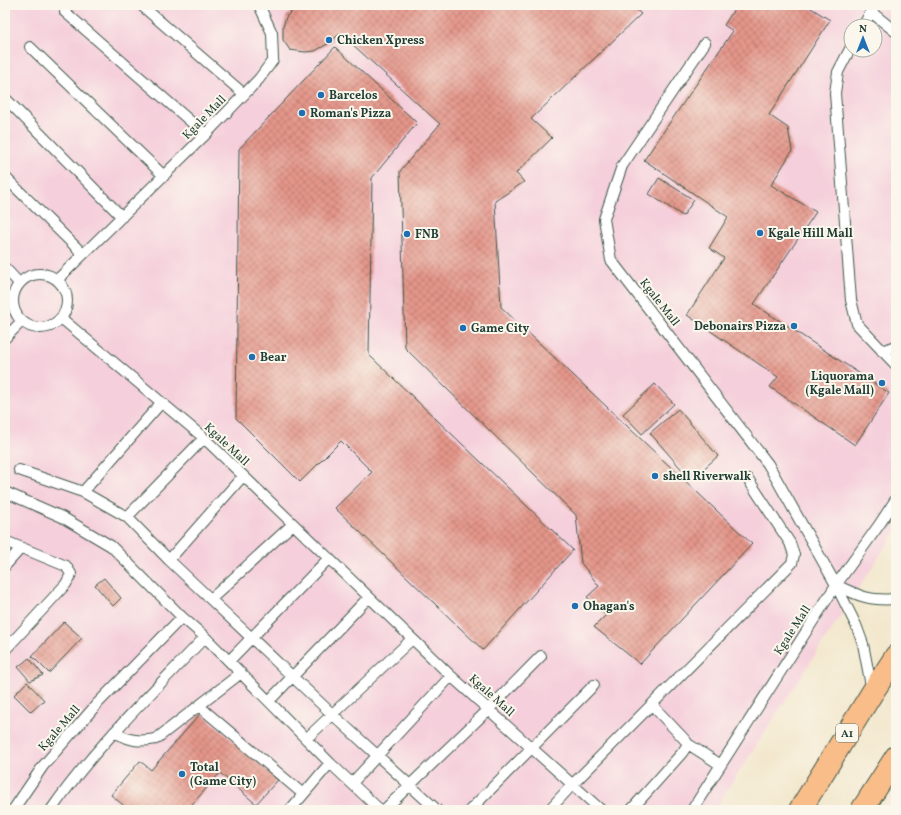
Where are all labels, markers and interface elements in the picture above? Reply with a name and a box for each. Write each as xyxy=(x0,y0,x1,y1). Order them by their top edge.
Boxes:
north arrow xyxy=(843,18,883,58)
text: N xyxy=(859,22,867,37)
place label: Chicken Xpress xyxy=(337,33,425,49)
marker: Chicken Xpress xyxy=(324,35,334,45)
place label: Barcelos xyxy=(329,88,378,104)
marker: Barcelos xyxy=(316,90,326,100)
street label: Kgale Mall xyxy=(179,92,230,143)
place label: Roman's Pizza xyxy=(310,106,392,122)
marker: Roman's Pizza xyxy=(297,108,307,118)
place label: Kgale Hill Mall xyxy=(768,226,853,242)
place label: FNB xyxy=(415,227,439,243)
marker: Kgale Hill Mall xyxy=(755,228,765,238)
marker: FNB xyxy=(402,229,412,239)
street label: Kgale Mall xyxy=(636,276,683,330)
place label: Debonairs Pizza xyxy=(694,319,786,335)
place label: Game City xyxy=(471,321,530,337)
marker: Debonairs Pizza xyxy=(789,321,799,331)
marker: Game City xyxy=(458,323,468,333)
place label: Bear xyxy=(260,350,287,366)
marker: Bear xyxy=(247,352,257,362)
place label: Liquorama (Kgale Mall) xyxy=(806,369,874,399)
marker: Liquorama (Kgale Mall) xyxy=(877,378,887,388)
street label: Kgale Mall xyxy=(200,420,253,470)
place label: shell Riverwalk xyxy=(663,469,752,485)
marker: shell Riverwalk xyxy=(650,471,660,481)
place label: Ohagan's xyxy=(583,599,635,615)
marker: Ohagan's xyxy=(570,601,580,611)
street label: Kgale Mall xyxy=(771,602,815,658)
street label: Kgale Mall xyxy=(465,671,518,721)
street label: Kgale Mall xyxy=(35,702,85,755)
road number: A1 xyxy=(836,724,858,742)
place label: Total (Game City) xyxy=(190,760,256,790)
marker: Total (Game City) xyxy=(177,769,187,779)

